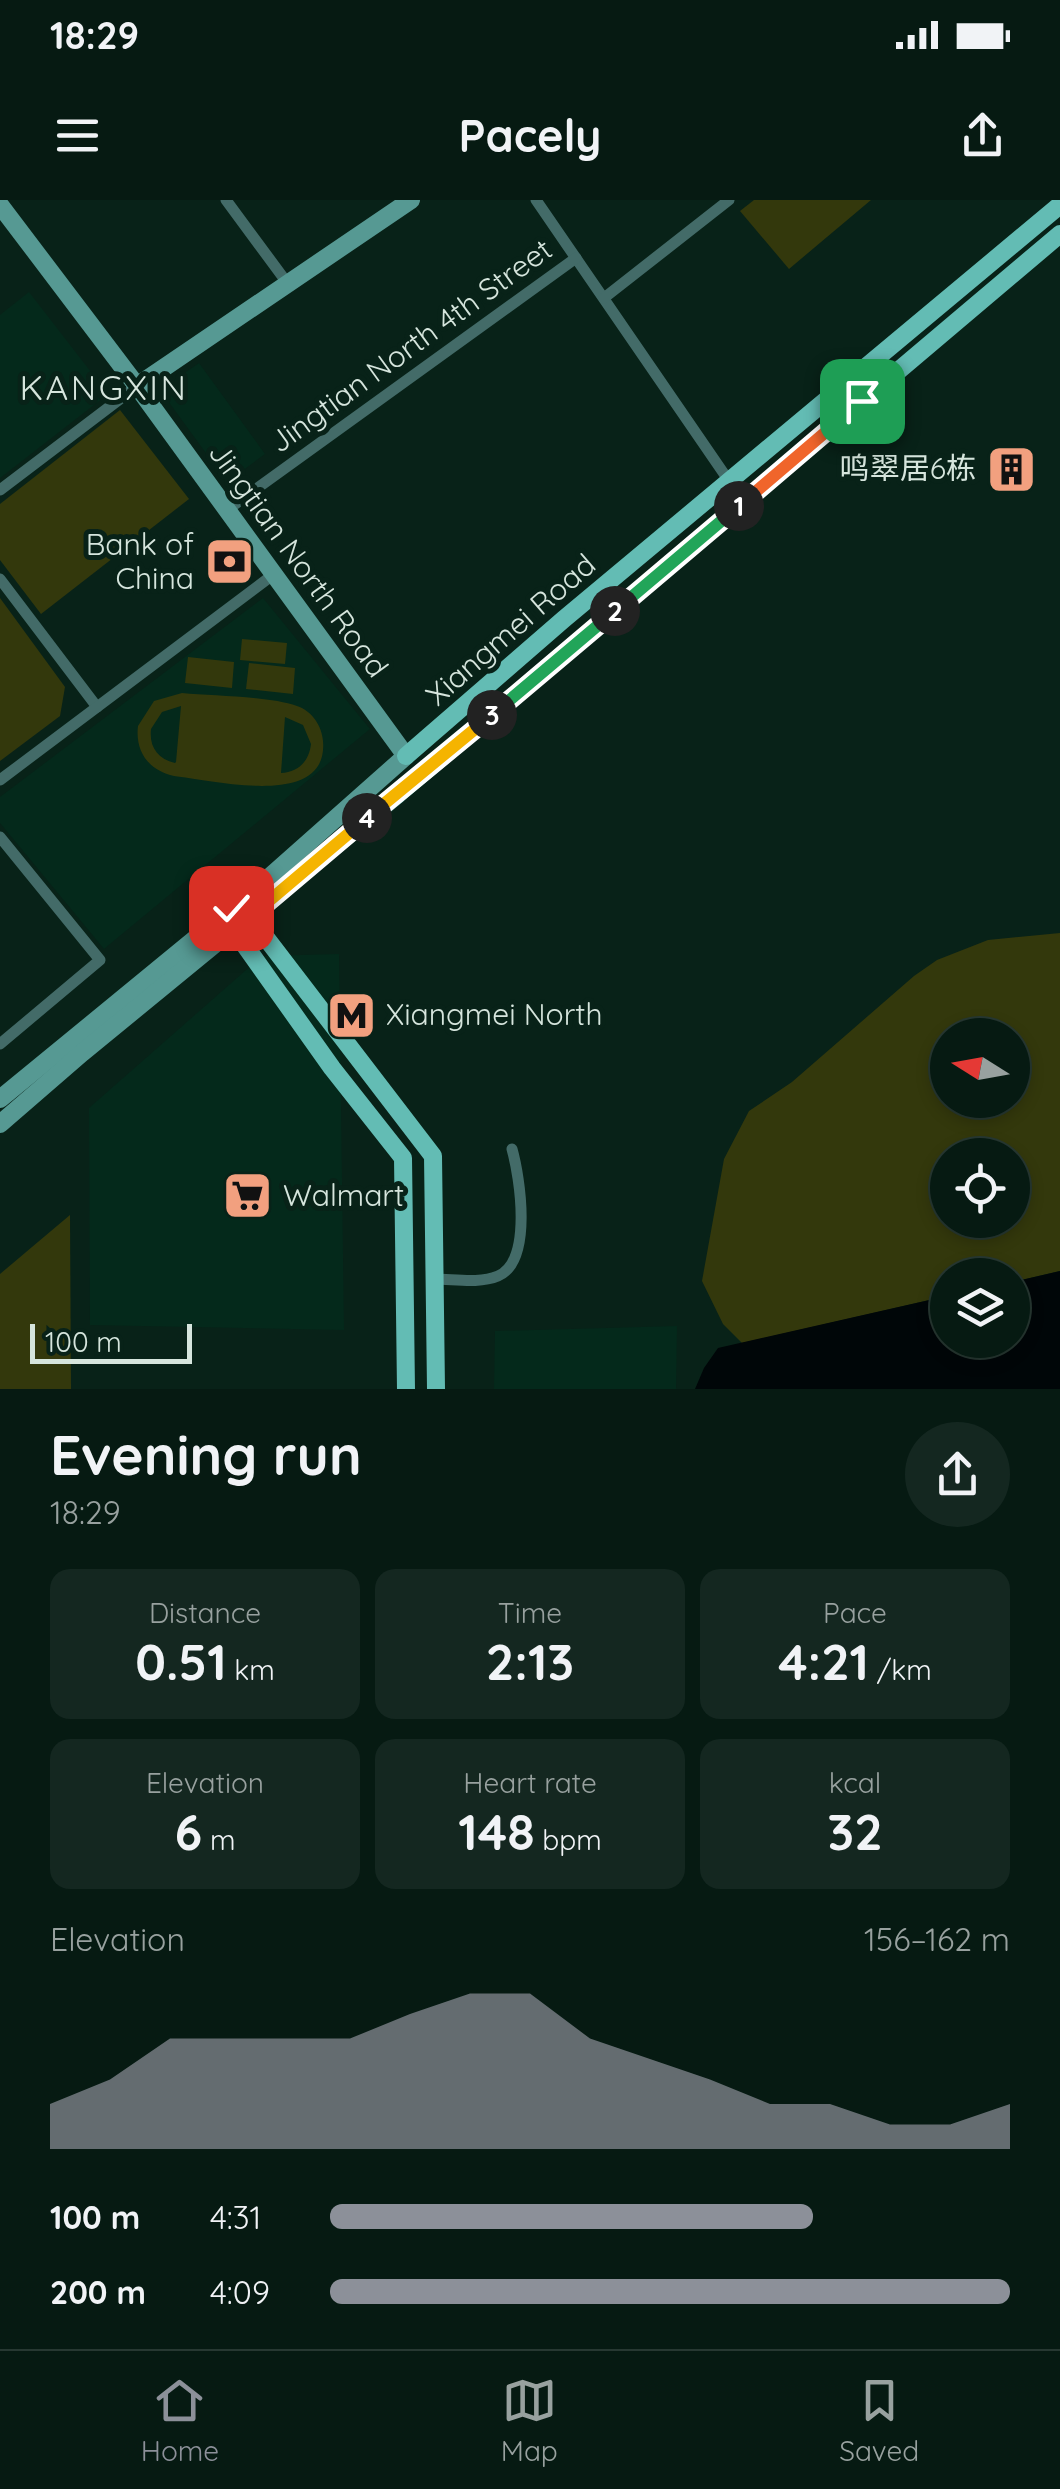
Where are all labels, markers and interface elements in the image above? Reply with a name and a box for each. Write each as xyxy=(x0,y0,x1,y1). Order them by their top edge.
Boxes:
text: 18:29 xyxy=(50,11,139,59)
text: Pacely xyxy=(458,107,602,163)
icon: menu xyxy=(50,108,105,163)
icon: share xyxy=(955,108,1010,163)
street label: Jingtian North 4th Street xyxy=(262,230,559,461)
pin xyxy=(820,359,905,444)
district label: KANGXIN xyxy=(19,365,189,409)
icon: arrive xyxy=(835,374,890,429)
street label: Jingtian North Road xyxy=(201,434,397,684)
building icon: 鸣翠居6栋 xyxy=(985,443,1037,495)
place label: 鸣翠居6栋 xyxy=(840,449,976,487)
pin: 1 xyxy=(714,481,764,531)
text: 1 xyxy=(734,488,744,523)
place label: Bank of China xyxy=(86,525,194,597)
bank icon: Bank of China xyxy=(203,536,255,588)
street label: Xiangmei Road xyxy=(418,545,603,713)
pin: 2 xyxy=(590,586,640,636)
text: 2 xyxy=(607,593,623,628)
pin: 3 xyxy=(467,690,517,740)
text: 3 xyxy=(484,697,500,732)
pin: 4 xyxy=(342,793,392,843)
text: 4 xyxy=(359,800,375,835)
pin xyxy=(189,866,274,951)
icon: check xyxy=(204,881,259,936)
metro station icon: Xiangmei North xyxy=(325,989,377,1041)
place label: Xiangmei North xyxy=(386,995,602,1033)
north arrow xyxy=(930,1018,1030,1118)
map controls xyxy=(930,1018,1030,1358)
button: locate xyxy=(930,1138,1030,1238)
supermarket icon: Walmart xyxy=(222,1170,274,1222)
place label: Walmart xyxy=(283,1176,404,1214)
button: layers xyxy=(930,1258,1030,1358)
scale bar xyxy=(30,1319,192,1364)
text: 100 m xyxy=(45,1324,122,1359)
text: Evening run xyxy=(50,1420,362,1489)
button: share xyxy=(905,1422,1010,1527)
text: 18:29 xyxy=(50,1492,121,1532)
text: Distance xyxy=(149,1595,261,1630)
text: Time xyxy=(498,1595,562,1630)
text: Pace xyxy=(823,1595,887,1630)
text: 0.51 xyxy=(135,1630,227,1693)
text: 2:13 xyxy=(486,1630,574,1693)
text: 4:21 xyxy=(778,1630,869,1693)
text: km xyxy=(227,1652,275,1687)
text: /km xyxy=(869,1652,932,1687)
text: Elevation xyxy=(146,1765,264,1800)
text: Heart rate xyxy=(463,1765,597,1800)
text: kcal xyxy=(829,1765,881,1800)
text: 6 xyxy=(175,1800,202,1863)
text: 148 xyxy=(458,1800,535,1863)
text: 32 xyxy=(827,1800,883,1863)
text: m xyxy=(202,1822,235,1857)
text: bpm xyxy=(535,1822,602,1857)
text: Elevation xyxy=(50,1919,185,1959)
text: 156–162 m xyxy=(864,1919,1010,1959)
text: 100 m xyxy=(50,2197,140,2237)
text: 4:31 xyxy=(210,2197,261,2237)
text: 200 m xyxy=(50,2272,146,2312)
text: 4:09 xyxy=(210,2272,270,2312)
tab: Home xyxy=(141,2373,219,2468)
tab: Map xyxy=(501,2373,558,2468)
tab: Saved xyxy=(839,2373,919,2468)

